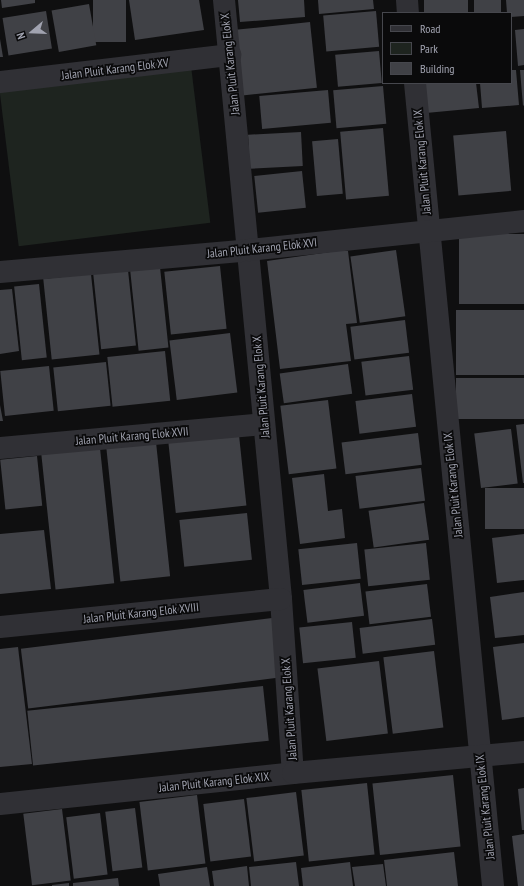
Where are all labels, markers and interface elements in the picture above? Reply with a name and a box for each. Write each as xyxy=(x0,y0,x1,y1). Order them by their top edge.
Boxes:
north arrow xyxy=(12,12,52,52)
street label: Jalan Pluit Karang Elok X xyxy=(217,12,243,116)
legend xyxy=(382,12,512,84)
text: Road xyxy=(420,21,440,36)
text: N xyxy=(13,31,28,41)
text: Park xyxy=(420,41,438,56)
street label: Jalan Pluit Karang Elok XV xyxy=(60,55,170,83)
text: Building xyxy=(420,61,455,76)
street label: Jalan Pluit Karang Elok IX xyxy=(410,109,434,215)
street label: Jalan Pluit Karang Elok XVI xyxy=(206,235,318,261)
street label: Jalan Pluit Karang Elok X xyxy=(249,335,273,439)
street label: Jalan Pluit Karang Elok XVII xyxy=(75,424,189,448)
street label: Jalan Pluit Karang Elok IX xyxy=(440,432,466,538)
street label: Jalan Pluit Karang Elok XVIII xyxy=(82,600,200,626)
street label: Jalan Pluit Karang Elok X xyxy=(278,657,300,761)
street label: Jalan Pluit Karang Elok IX xyxy=(472,754,498,860)
street label: Jalan Pluit Karang Elok XIX xyxy=(158,769,270,795)

